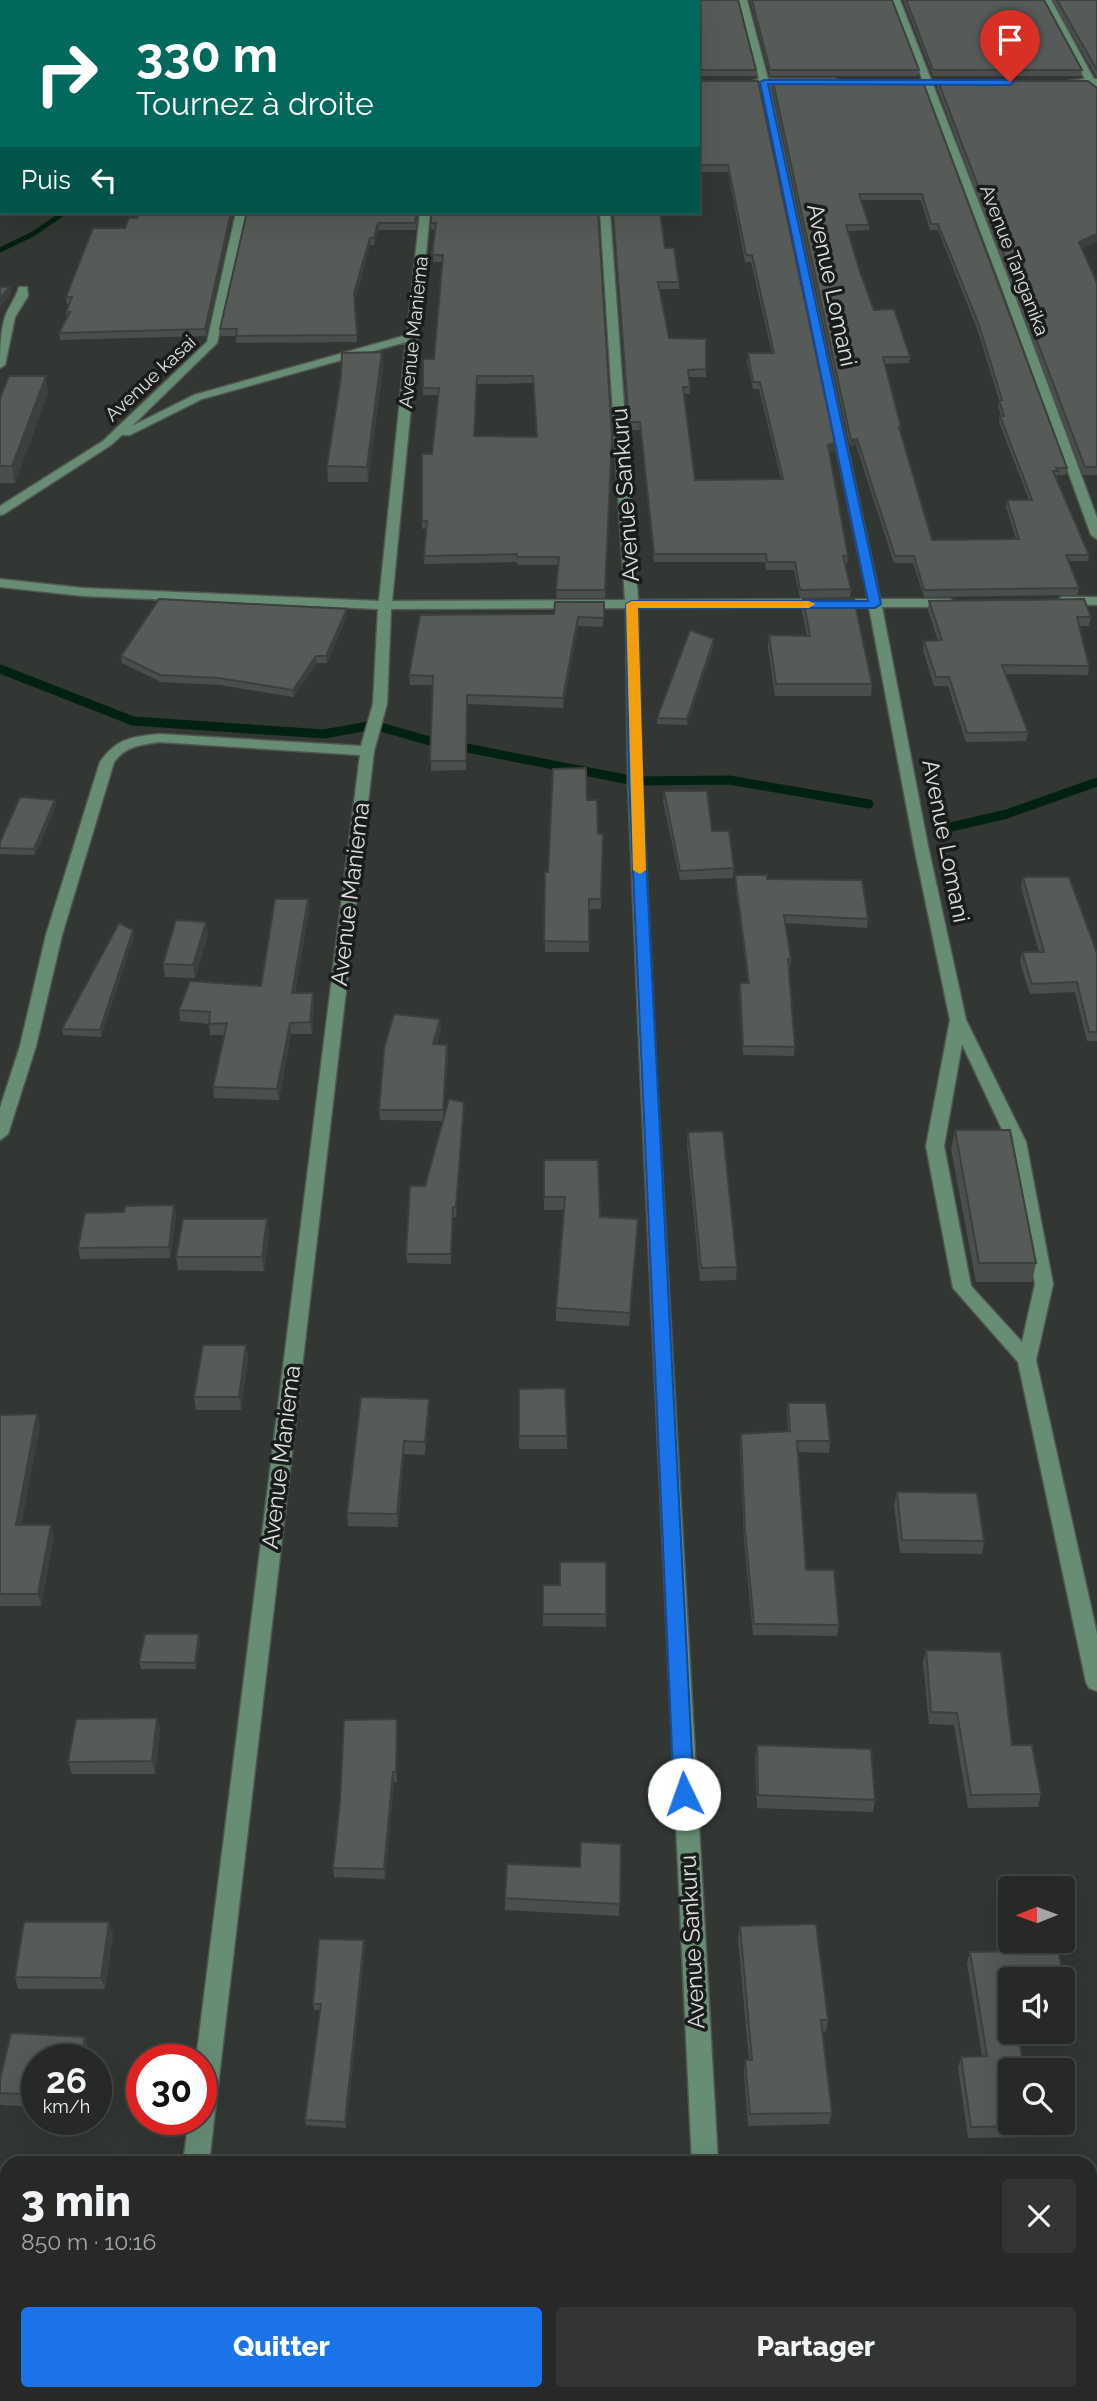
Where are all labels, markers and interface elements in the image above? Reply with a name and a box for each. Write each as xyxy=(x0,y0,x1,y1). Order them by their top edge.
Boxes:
pin xyxy=(980,10,1040,82)
icon: arrive xyxy=(991,21,1029,59)
text: 330 m xyxy=(136,26,278,83)
icon: right xyxy=(21,28,112,119)
text: Tournez à droite xyxy=(136,85,374,122)
icon: left xyxy=(85,161,123,199)
text: Puis xyxy=(21,165,71,195)
street label: Avenue Tanganika xyxy=(976,182,1054,338)
street label: Avenue Lomani xyxy=(802,201,863,369)
street label: Avenue Maniema xyxy=(394,255,432,409)
street label: Avenue kasai xyxy=(100,331,200,425)
street label: Avenue Sankuru xyxy=(605,407,644,583)
street label: Avenue Lomani xyxy=(917,757,976,925)
street label: Avenue Maniema xyxy=(325,801,374,987)
street label: Avenue Maniema xyxy=(256,1364,305,1550)
position arrow xyxy=(647,1757,721,1831)
street label: Avenue Sankuru xyxy=(673,1854,710,2030)
north arrow xyxy=(998,1876,1074,1953)
map controls xyxy=(998,1876,1075,2135)
button: sound xyxy=(998,1967,1075,2044)
speed limit sign: 30 xyxy=(126,2044,217,2135)
button: search xyxy=(998,2058,1075,2135)
text: 26 xyxy=(46,2060,87,2101)
text: km/h xyxy=(43,2096,90,2117)
text: 3 min xyxy=(21,2177,131,2226)
button: close xyxy=(1002,2179,1076,2253)
text: 850 m · 10:16 xyxy=(21,2228,156,2255)
button: Quitter xyxy=(21,2307,542,2387)
button: Partager xyxy=(556,2307,1076,2387)

